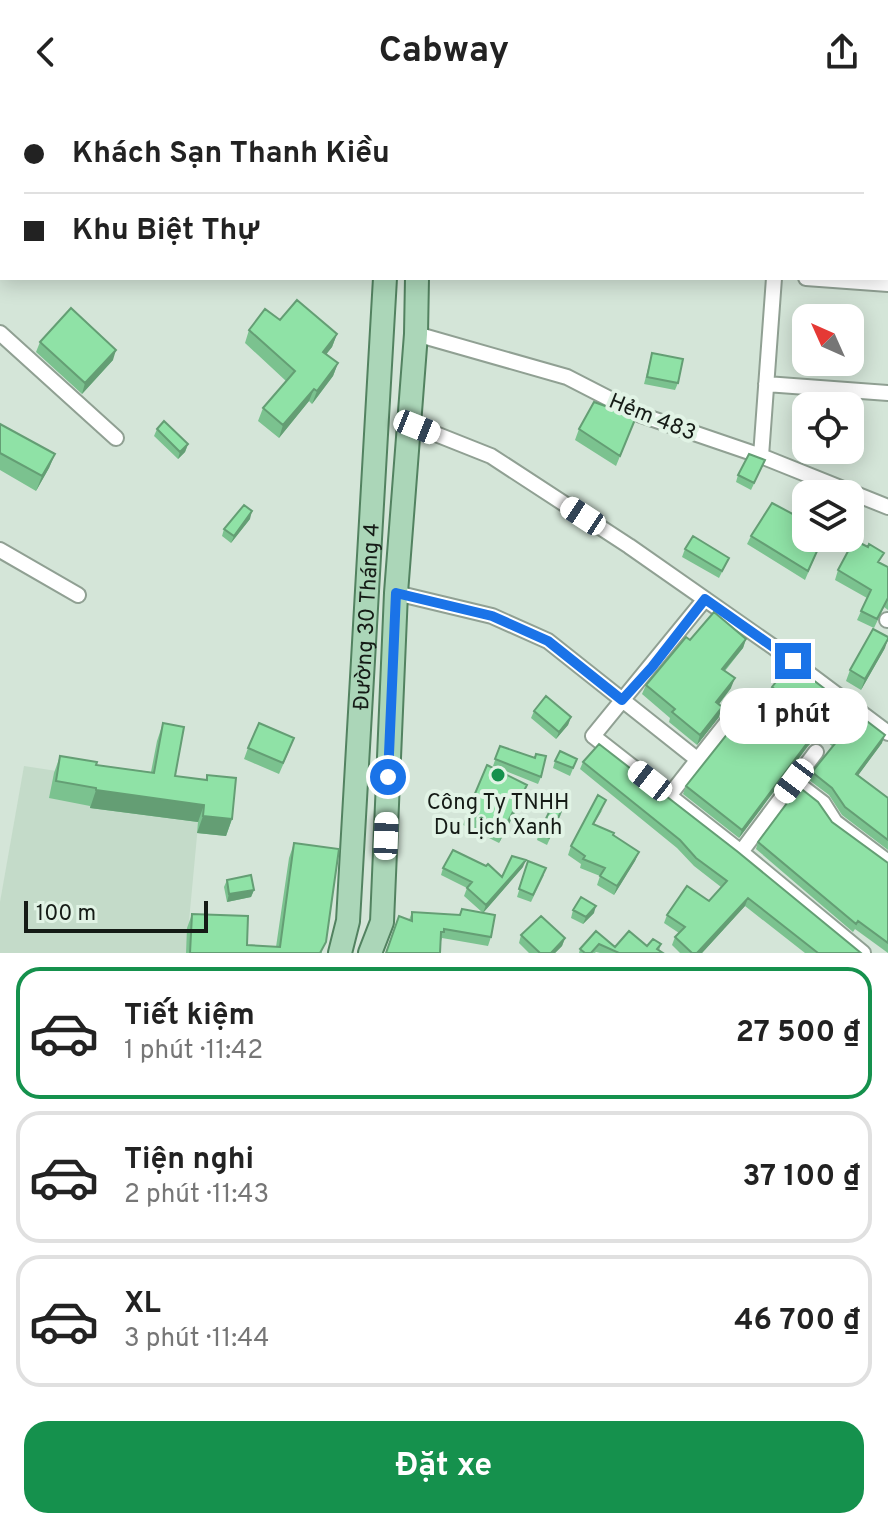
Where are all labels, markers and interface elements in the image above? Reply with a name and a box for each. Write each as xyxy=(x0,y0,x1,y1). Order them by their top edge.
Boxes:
text: Cabway xyxy=(379,29,509,75)
icon: back xyxy=(24,30,68,74)
icon: share xyxy=(820,30,864,74)
text: Khách Sạn Thanh Kiều xyxy=(72,136,390,173)
text: Khu Biệt Thự xyxy=(72,213,260,250)
north arrow xyxy=(792,304,864,376)
map controls xyxy=(792,304,864,552)
street label: Hẻm 483 xyxy=(605,389,700,448)
button: locate xyxy=(792,392,864,464)
car xyxy=(390,407,444,447)
button: layers xyxy=(792,480,864,552)
car xyxy=(556,493,610,539)
street label: Đường 30 Tháng 4 xyxy=(349,522,387,711)
route end xyxy=(775,643,811,679)
callout: 1 phút xyxy=(719,689,867,745)
text: 1 phút xyxy=(758,699,830,732)
car xyxy=(770,755,818,807)
car xyxy=(624,757,676,805)
route start xyxy=(370,759,406,795)
marker: Công Ty TNHH Du Lịch Xanh xyxy=(489,766,507,784)
place label: Công Ty TNHH Du Lịch Xanh xyxy=(427,790,569,842)
car xyxy=(373,812,399,860)
scale bar xyxy=(24,897,208,933)
text: 100 m xyxy=(36,901,96,928)
icon: car xyxy=(28,997,100,1069)
text: Tiết kiệm xyxy=(124,998,255,1035)
text: 27 500 ₫ xyxy=(736,1015,860,1052)
text: 1 phút · 11:42 xyxy=(124,1035,263,1068)
icon: car xyxy=(28,1141,100,1213)
text: Tiện nghi xyxy=(124,1142,254,1179)
text: 37 100 ₫ xyxy=(742,1159,860,1196)
text: 2 phút · 11:43 xyxy=(124,1179,269,1212)
icon: car xyxy=(28,1285,100,1357)
text: XL xyxy=(124,1286,161,1323)
text: 46 700 ₫ xyxy=(734,1303,860,1340)
text: 3 phút · 11:44 xyxy=(124,1323,269,1356)
button: Đặt xe xyxy=(24,1421,864,1513)

